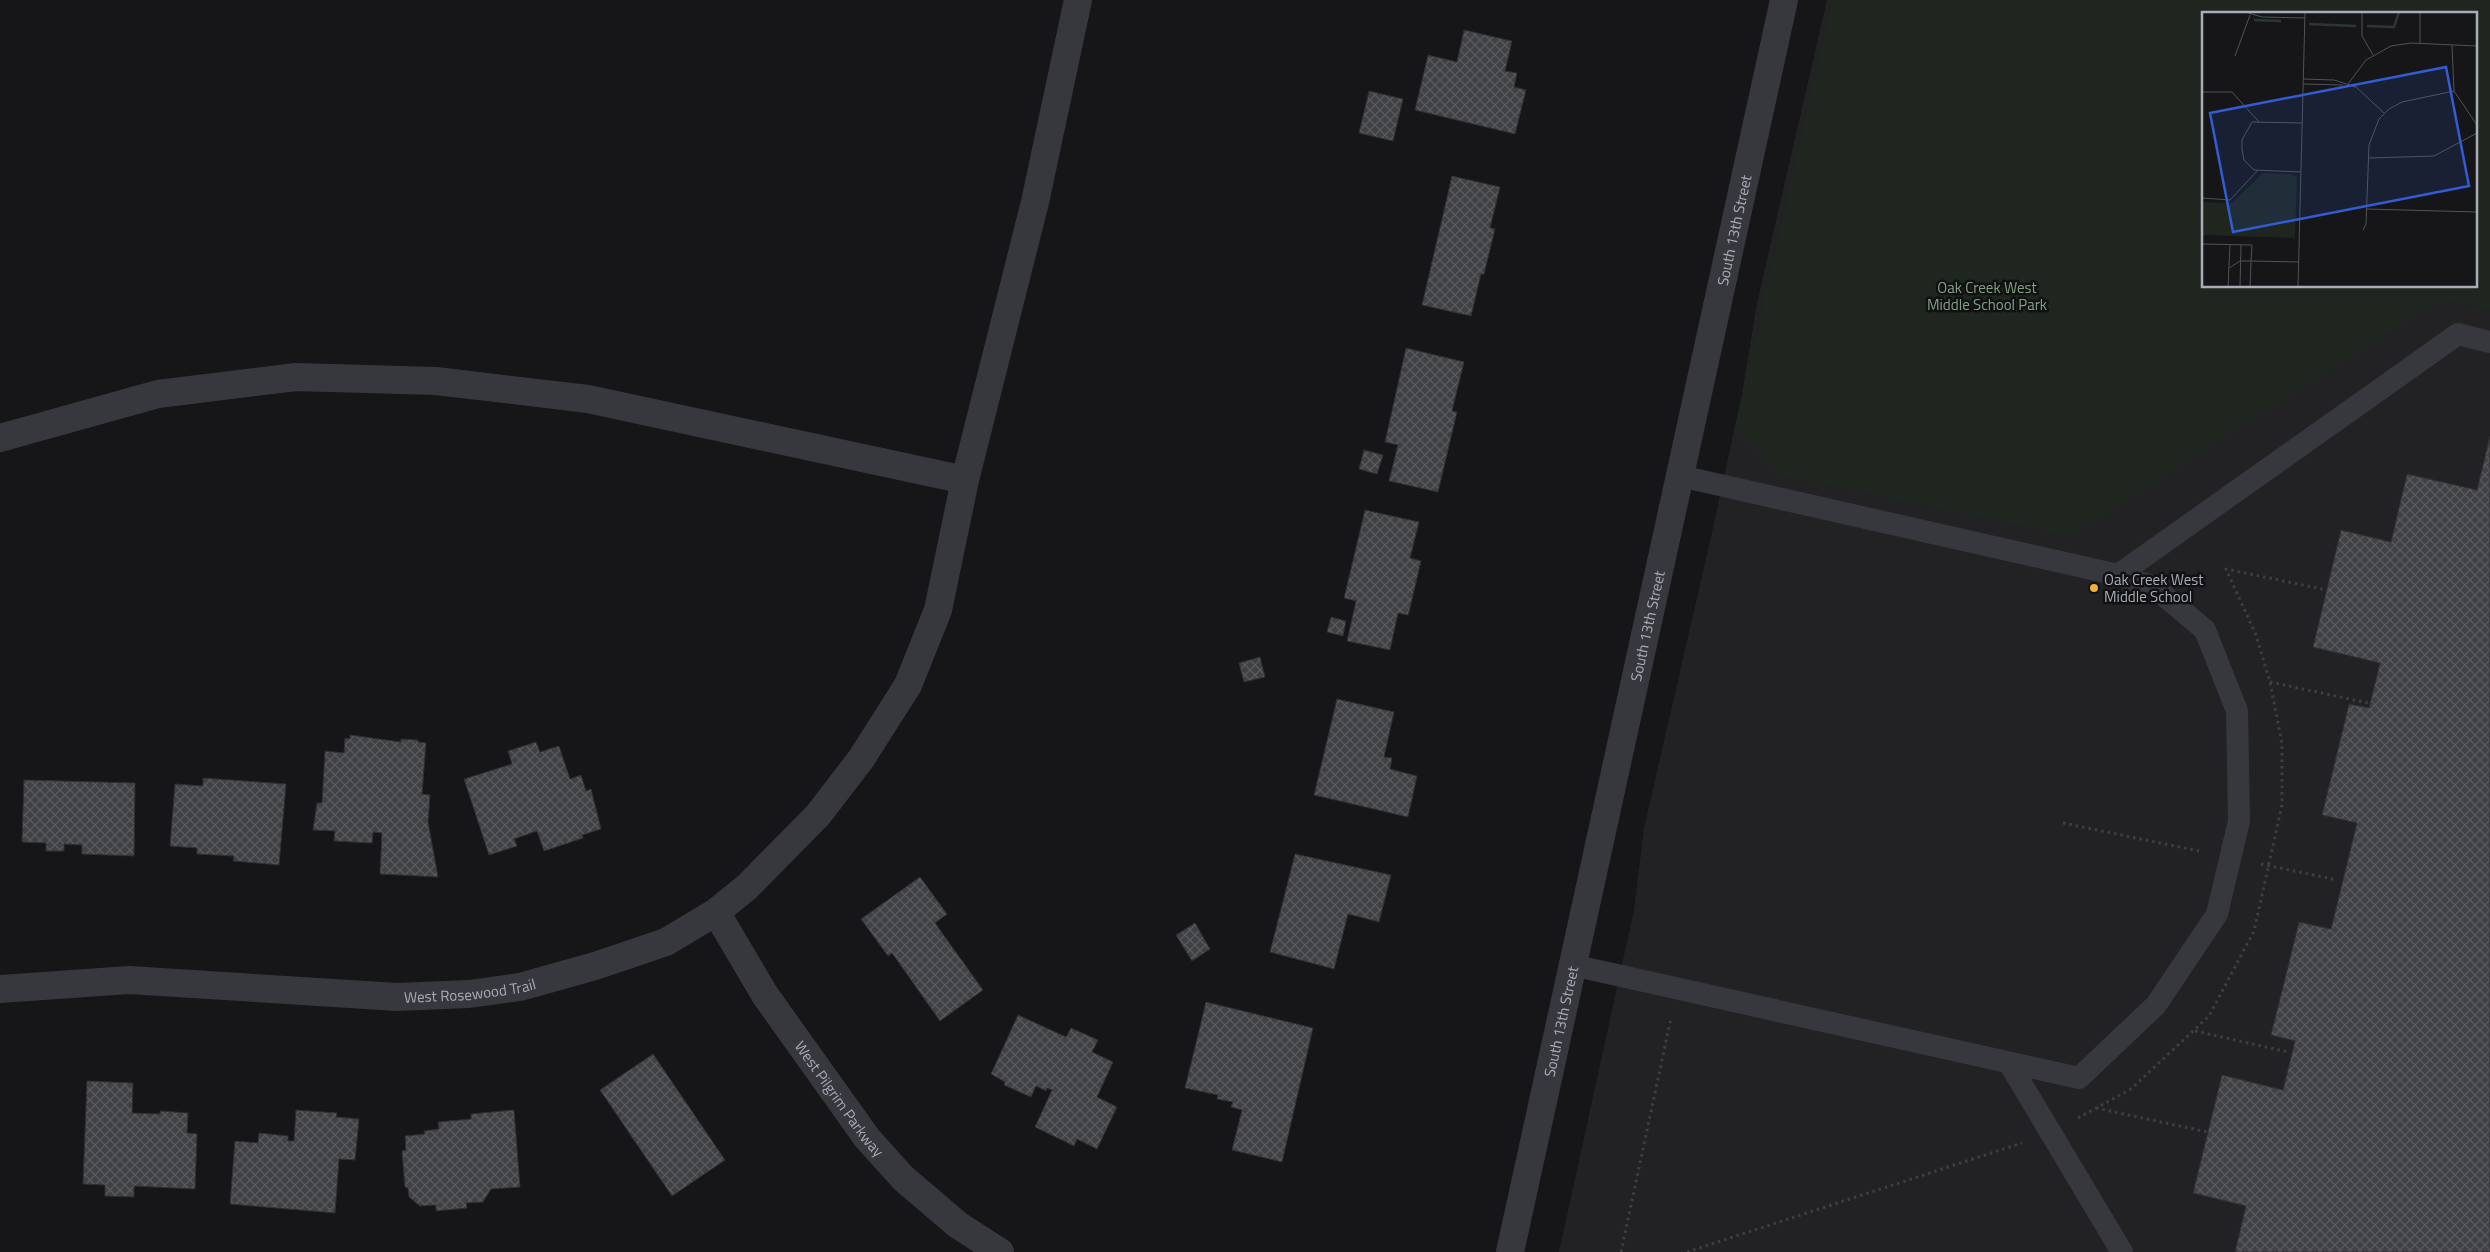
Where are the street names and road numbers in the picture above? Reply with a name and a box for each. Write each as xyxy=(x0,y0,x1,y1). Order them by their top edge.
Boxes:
street label: South 13th Street xyxy=(1710,172,1757,288)
street label: South 13th Street xyxy=(1624,568,1670,683)
street label: South 13th Street xyxy=(1537,963,1584,1079)
street label: West Rosewood Trail xyxy=(404,972,538,1008)
street label: West Pilgrim Parkway xyxy=(789,1036,890,1162)

